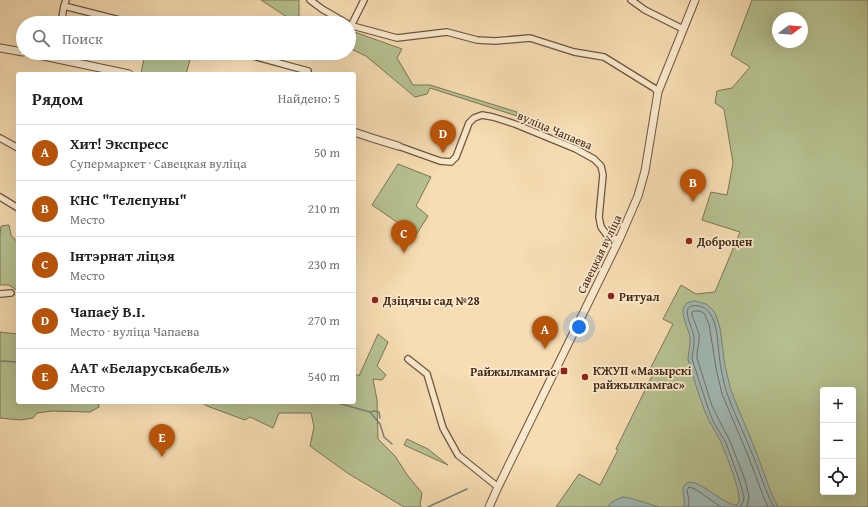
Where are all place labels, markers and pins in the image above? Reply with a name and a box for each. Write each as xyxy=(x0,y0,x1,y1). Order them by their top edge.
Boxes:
pin: D xyxy=(430,120,456,153)
pin: B xyxy=(680,169,706,202)
pin: C xyxy=(391,220,417,253)
place label: Доброцен xyxy=(696,233,753,250)
marker: Доброцен xyxy=(684,236,694,246)
place label: Ритуал xyxy=(619,288,659,305)
marker: Ритуал xyxy=(606,291,616,301)
place label: Дзіцячы сад №28 xyxy=(382,292,480,309)
marker: Дзіцячы сад №28 xyxy=(370,295,380,305)
pin: A xyxy=(532,316,558,349)
place label: КЖУП «Мазырскі райжылкамгас» xyxy=(593,362,692,393)
place label: Райжылкамгас xyxy=(470,363,556,380)
marker: Райжылкамгас xyxy=(559,366,569,376)
marker: КЖУП «Мазырскі райжылкамгас» xyxy=(580,372,590,382)
pin: E xyxy=(149,424,175,457)

